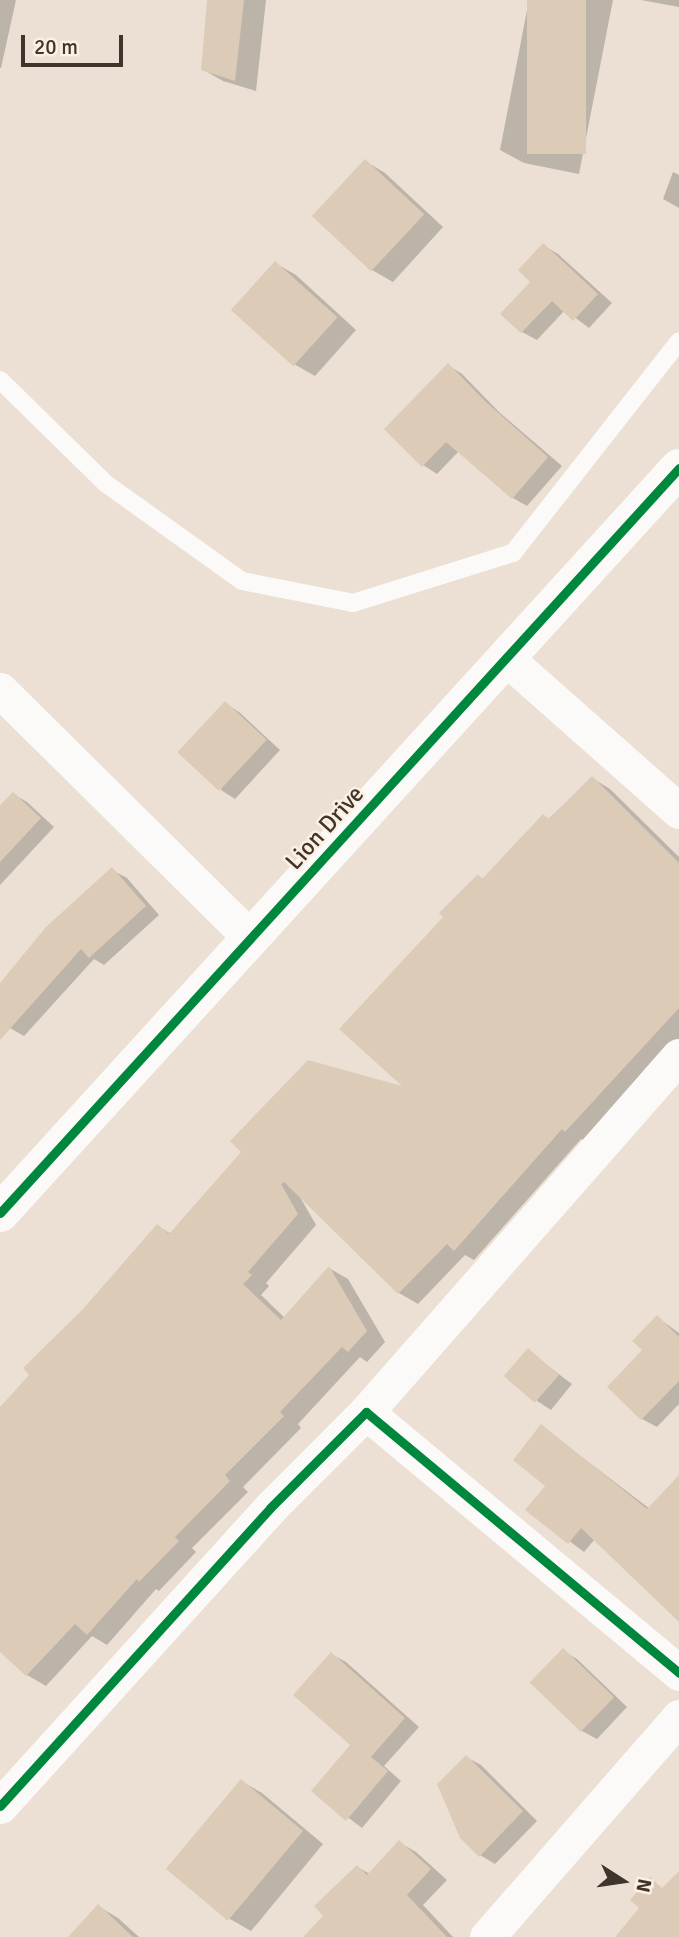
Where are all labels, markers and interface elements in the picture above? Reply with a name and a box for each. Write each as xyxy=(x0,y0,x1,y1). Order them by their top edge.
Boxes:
scale bar xyxy=(24,21,126,65)
text: 20 m xyxy=(34,34,78,60)
street label: Lion Drive xyxy=(280,780,370,876)
north arrow xyxy=(588,1846,658,1916)
text: N xyxy=(630,1876,657,1894)

